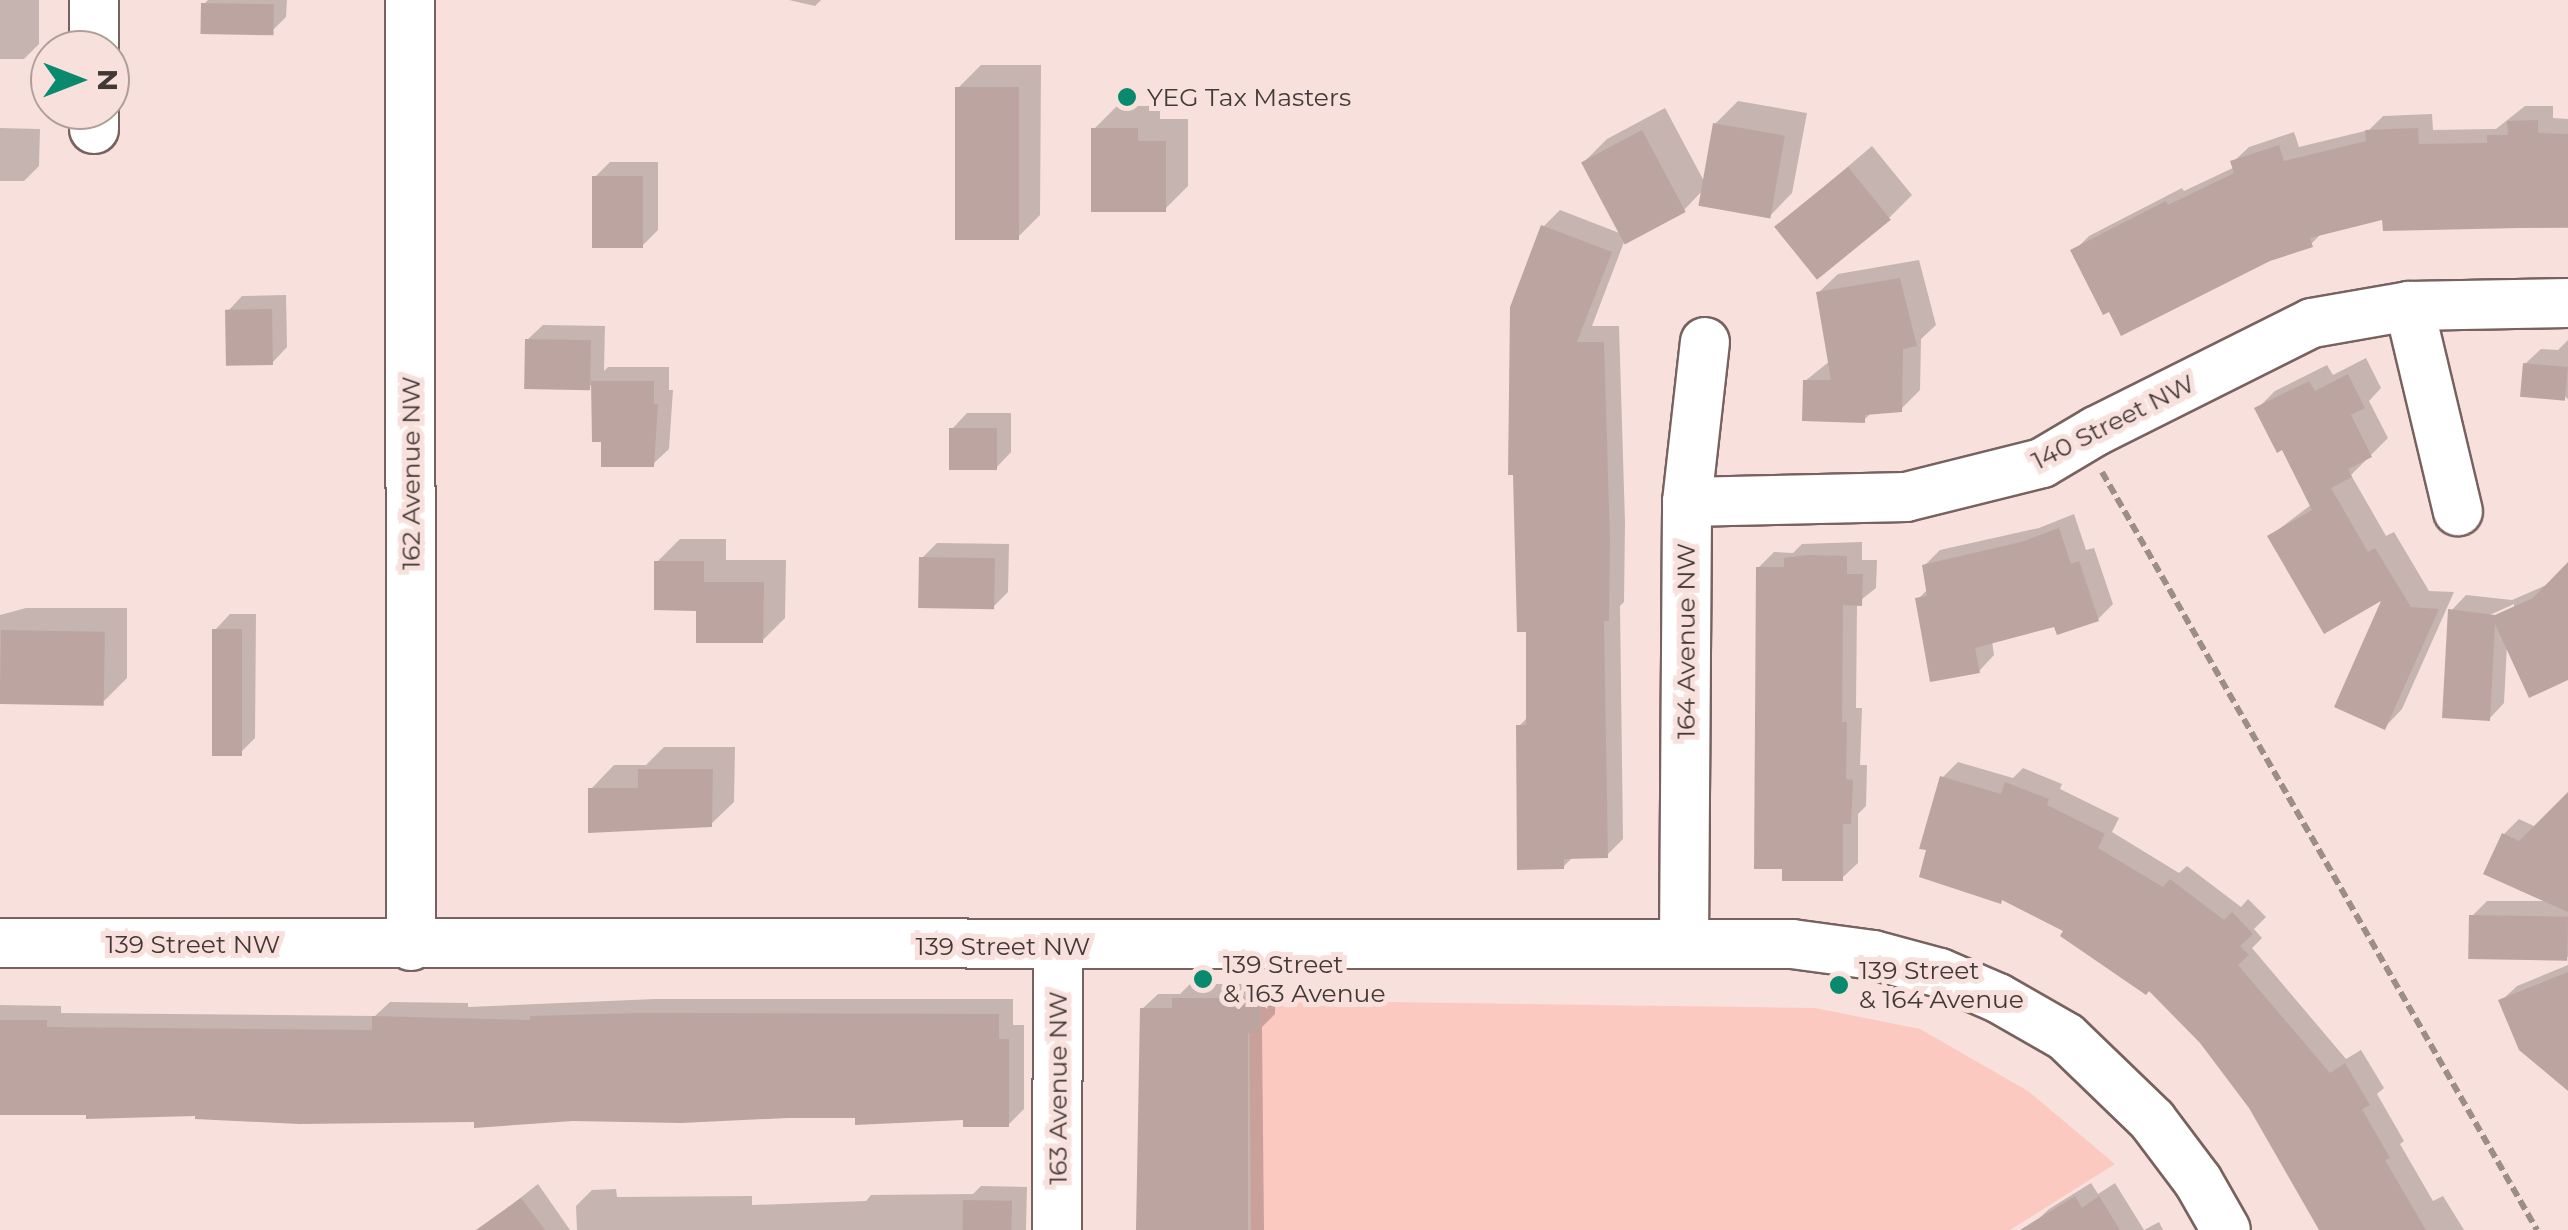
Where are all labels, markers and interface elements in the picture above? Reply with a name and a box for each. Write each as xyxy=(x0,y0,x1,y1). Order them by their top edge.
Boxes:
north arrow xyxy=(30,30,130,130)
text: N xyxy=(91,69,125,91)
place label: YEG Tax Masters xyxy=(1147,82,1351,112)
marker: YEG Tax Masters xyxy=(1116,86,1138,108)
street label: 140 Street NW xyxy=(2027,368,2199,476)
street label: 162 Avenue NW xyxy=(396,376,426,570)
street label: 164 Avenue NW xyxy=(1671,543,1701,739)
street label: 139 Street NW xyxy=(106,929,280,959)
street label: 139 Street NW xyxy=(916,931,1090,961)
place label: 139 Street & 163 Avenue xyxy=(1223,950,1386,1009)
place label: 139 Street & 164 Avenue xyxy=(1859,956,2024,1015)
marker: 139 Street & 163 Avenue xyxy=(1192,968,1214,990)
marker: 139 Street & 164 Avenue xyxy=(1828,974,1850,996)
street label: 163 Avenue NW xyxy=(1043,991,1073,1185)

